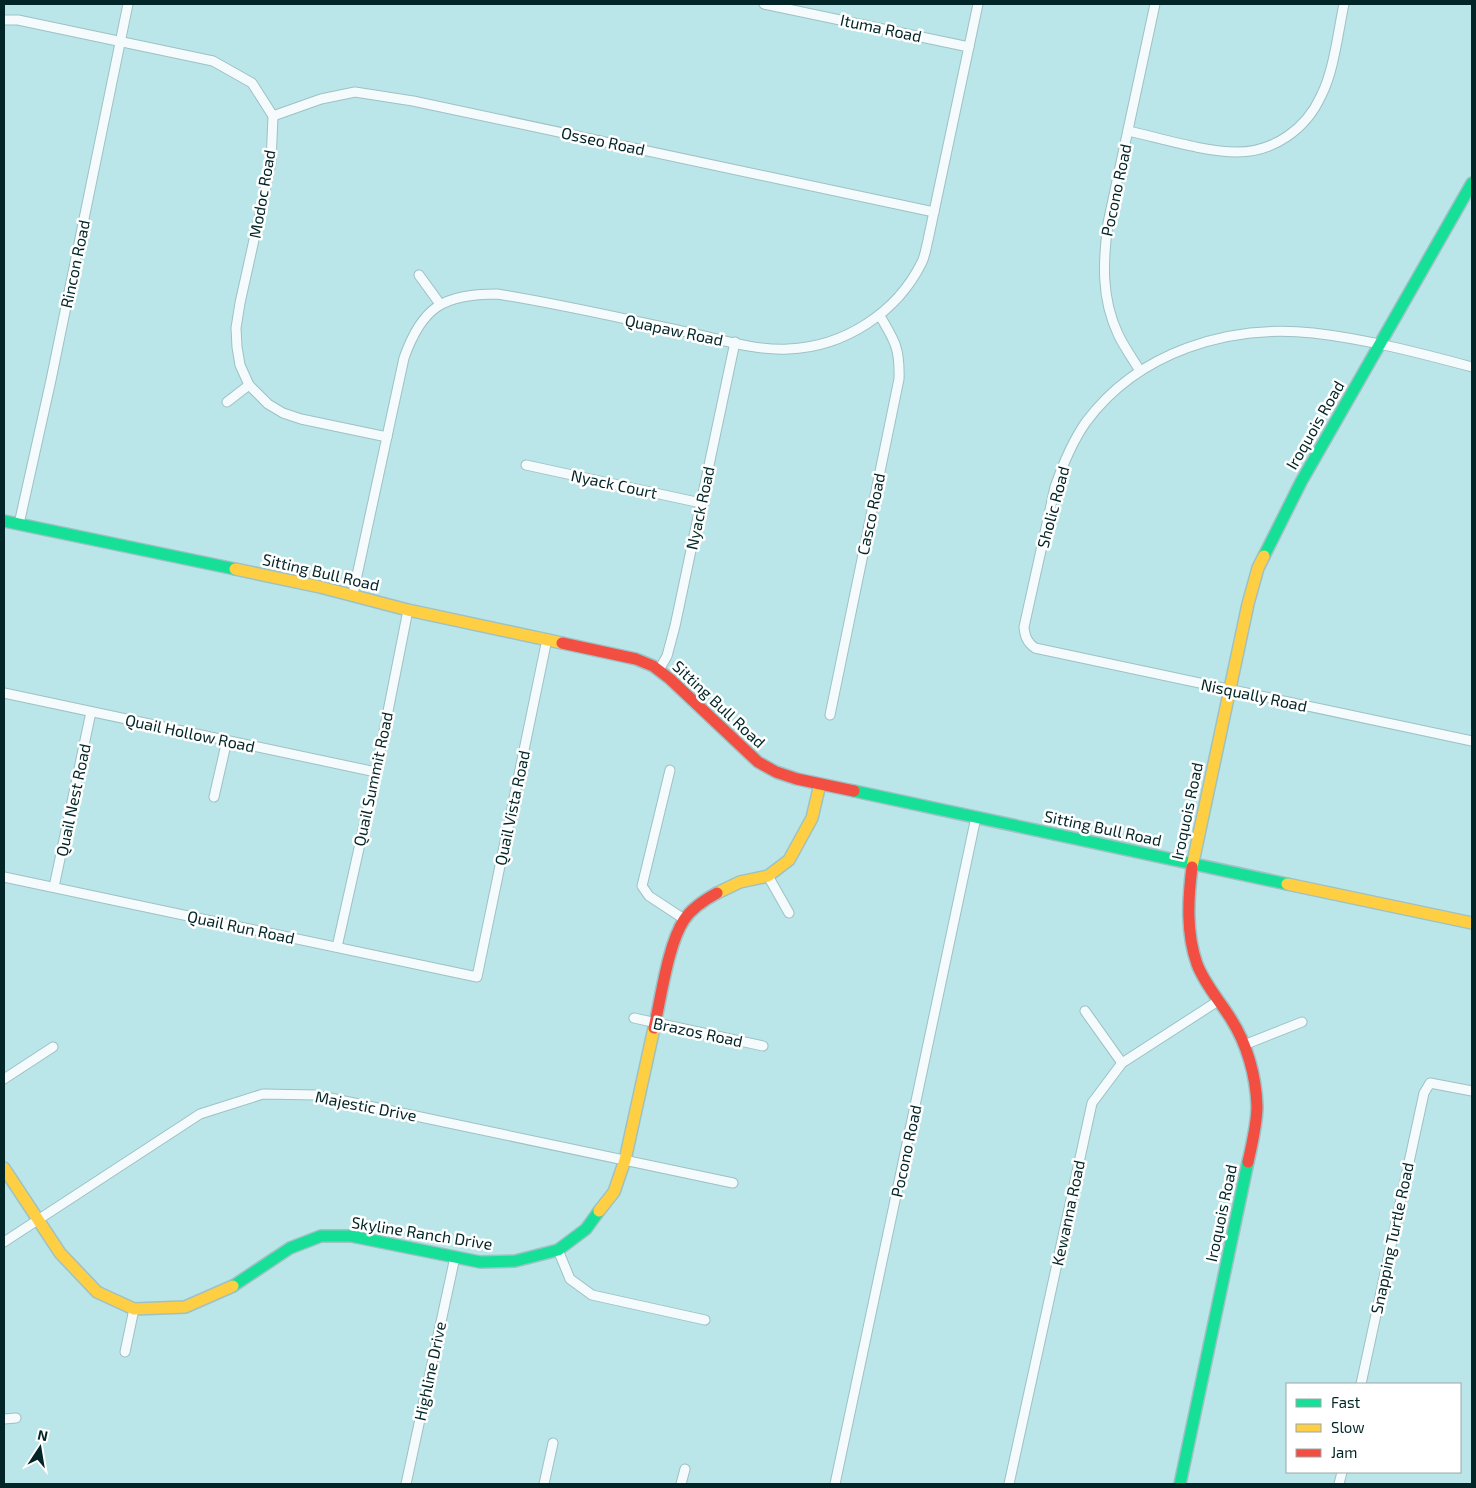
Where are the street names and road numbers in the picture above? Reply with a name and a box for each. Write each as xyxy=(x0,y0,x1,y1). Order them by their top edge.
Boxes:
street label: Ituma Road xyxy=(839,10,923,45)
street label: Osseo Road xyxy=(560,122,647,159)
street label: Pocono Road xyxy=(1096,142,1135,238)
street label: Modoc Road xyxy=(244,148,279,240)
street label: Rincon Road xyxy=(56,218,93,310)
street label: Quapaw Road xyxy=(623,310,725,350)
street label: Iroquois Road xyxy=(1282,377,1348,473)
street label: Sholic Road xyxy=(1032,464,1073,550)
street label: Nyack Court xyxy=(569,465,659,502)
street label: Nyack Road xyxy=(681,465,718,551)
street label: Casco Road xyxy=(853,471,888,557)
street label: Sitting Bull Road xyxy=(261,549,381,594)
street label: Sitting Bull Road xyxy=(669,656,770,751)
street label: Nisqually Road xyxy=(1199,674,1309,715)
street label: Quail Hollow Road xyxy=(123,709,257,757)
street label: Quail Summit Road xyxy=(349,710,397,848)
street label: Quail Nest Road xyxy=(51,742,95,858)
street label: Quail Vista Road xyxy=(490,749,534,867)
street label: Iroquois Road xyxy=(1167,760,1206,861)
street label: Sitting Bull Road xyxy=(1043,806,1164,849)
street label: Quail Run Road xyxy=(186,906,296,948)
street label: Brazos Road xyxy=(652,1013,745,1050)
street label: Majestic Drive xyxy=(314,1086,418,1126)
street label: Pocono Road xyxy=(886,1103,925,1199)
street label: Kewanna Road xyxy=(1047,1158,1088,1267)
street label: Snapping Turtle Road xyxy=(1366,1160,1417,1315)
street label: Iroquois Road xyxy=(1201,1162,1240,1263)
street label: Skyline Ranch Drive xyxy=(350,1212,494,1253)
street label: Highline Drive xyxy=(410,1320,449,1422)

